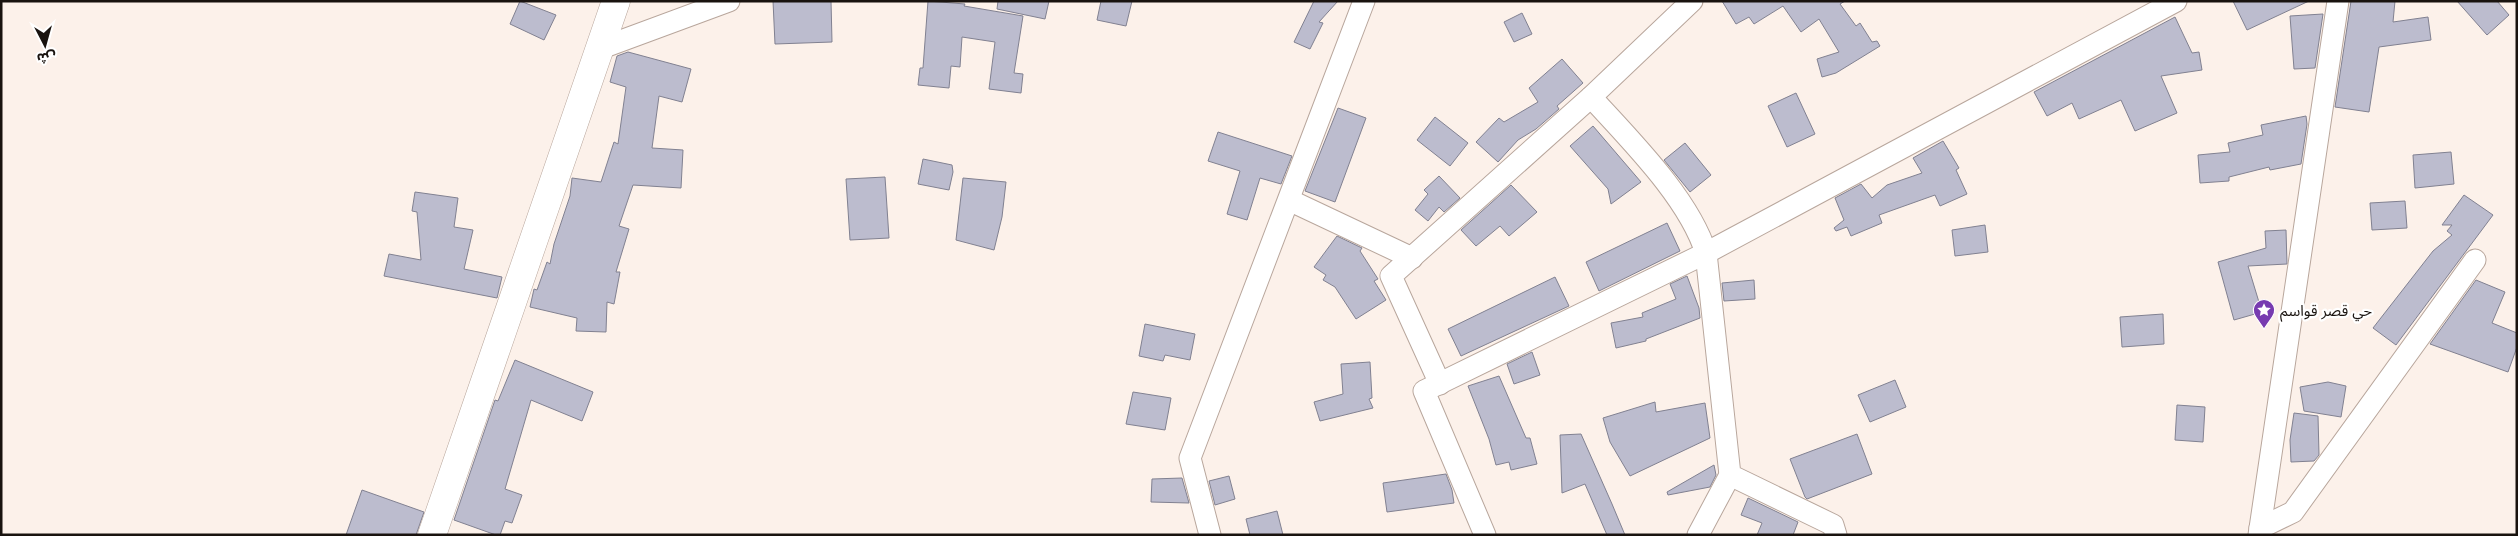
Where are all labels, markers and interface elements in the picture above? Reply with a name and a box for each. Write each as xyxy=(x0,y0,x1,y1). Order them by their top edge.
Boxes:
north arrow xyxy=(20,20,70,70)
text: ش xyxy=(36,48,57,69)
place icon: حي قصر قواسم xyxy=(2252,298,2276,329)
place label: حي قصر قواسم xyxy=(2280,300,2372,322)

